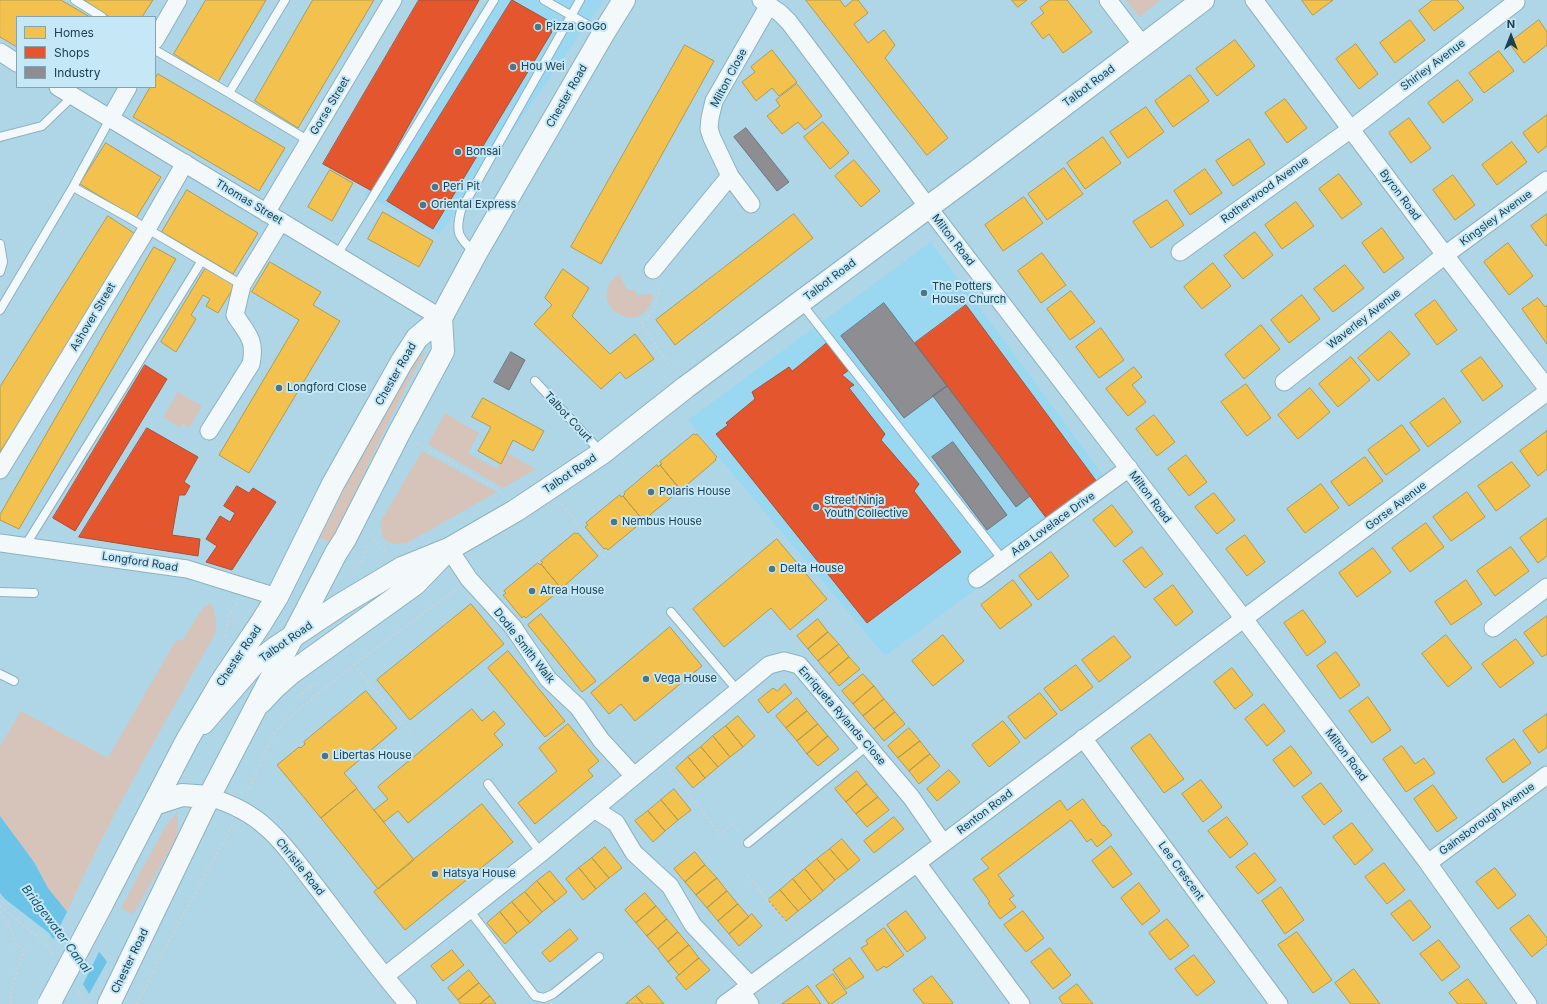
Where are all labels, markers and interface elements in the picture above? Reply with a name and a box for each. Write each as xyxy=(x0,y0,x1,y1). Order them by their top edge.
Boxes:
legend xyxy=(16,16,156,88)
north arrow xyxy=(1491,16,1531,56)
text: N xyxy=(1507,17,1515,31)
place label: Pizza GoGo xyxy=(546,20,607,34)
marker: Pizza GoGo xyxy=(533,22,543,32)
text: Homes xyxy=(54,25,94,40)
street label: Shirley Avenue xyxy=(1398,36,1468,94)
text: Shops xyxy=(54,45,90,60)
street label: Milton Close xyxy=(708,46,750,110)
place label: Hou Wei xyxy=(521,60,565,74)
marker: Hou Wei xyxy=(508,62,518,72)
street label: Chester Road xyxy=(544,62,590,130)
street label: Talbot Road xyxy=(1060,62,1118,110)
text: Industry xyxy=(54,65,100,80)
street label: Gorse Street xyxy=(308,75,352,137)
place label: Bonsai xyxy=(466,145,501,159)
marker: Bonsai xyxy=(453,147,463,157)
street label: Rotherwood Avenue xyxy=(1219,154,1311,226)
street label: Byron Road xyxy=(1377,167,1423,223)
street label: Thomas Street xyxy=(213,177,285,227)
place label: Peri Pit xyxy=(443,180,480,194)
marker: Peri Pit xyxy=(430,182,440,192)
street label: Kingsley Avenue xyxy=(1457,187,1535,249)
place label: Oriental Express xyxy=(431,198,516,212)
marker: Oriental Express xyxy=(418,200,428,210)
street label: Milton Road xyxy=(929,212,977,268)
street label: Talbot Road xyxy=(801,256,859,304)
place label: The Potters House Church xyxy=(932,280,1006,306)
street label: Ashover Street xyxy=(68,281,118,353)
street label: Waverley Avenue xyxy=(1325,286,1403,352)
marker: The Potters House Church xyxy=(919,288,929,298)
street label: Chester Road xyxy=(373,340,419,408)
place label: Longford Close xyxy=(287,381,367,395)
marker: Longford Close xyxy=(274,383,284,393)
street label: Talbot Court xyxy=(541,389,595,445)
street label: Talbot Road xyxy=(541,451,599,497)
street label: Milton Road xyxy=(1126,468,1174,526)
street label: Gorse Avenue xyxy=(1363,479,1429,533)
place label: Polaris House xyxy=(659,485,731,499)
marker: Polaris House xyxy=(646,487,656,497)
street label: Ada Lovelace Drive xyxy=(1008,489,1098,559)
place label: Street Ninja Youth Collective xyxy=(824,494,908,520)
marker: Street Ninja Youth Collective xyxy=(811,502,821,512)
place label: Nembus House xyxy=(622,515,702,529)
marker: Nembus House xyxy=(609,517,619,527)
street label: Longford Road xyxy=(101,549,179,575)
place label: Delta House xyxy=(780,562,844,576)
marker: Delta House xyxy=(767,564,777,574)
place label: Atrea House xyxy=(540,584,604,598)
marker: Atrea House xyxy=(527,586,537,596)
street label: Dodie Smith Walk xyxy=(491,606,557,686)
street label: Talbot Road xyxy=(257,619,315,665)
street label: Chester Road xyxy=(214,623,264,689)
street label: Enriqueta Rylands Close xyxy=(796,664,888,768)
place label: Vega House xyxy=(654,672,717,686)
marker: Vega House xyxy=(641,674,651,684)
street label: Milton Road xyxy=(1322,726,1370,784)
place label: Libertas House xyxy=(333,749,412,763)
marker: Libertas House xyxy=(320,751,330,761)
street label: Gainsborough Avenue xyxy=(1437,780,1537,858)
street label: Renton Road xyxy=(955,787,1015,837)
street label: Christie Road xyxy=(273,836,327,898)
street label: Lee Crescent xyxy=(1155,839,1207,903)
place label: Hatsya House xyxy=(443,867,516,881)
marker: Hatsya House xyxy=(430,869,440,879)
water label: Bridgewater Canal xyxy=(18,882,94,976)
street label: Chester Road xyxy=(109,926,151,996)

